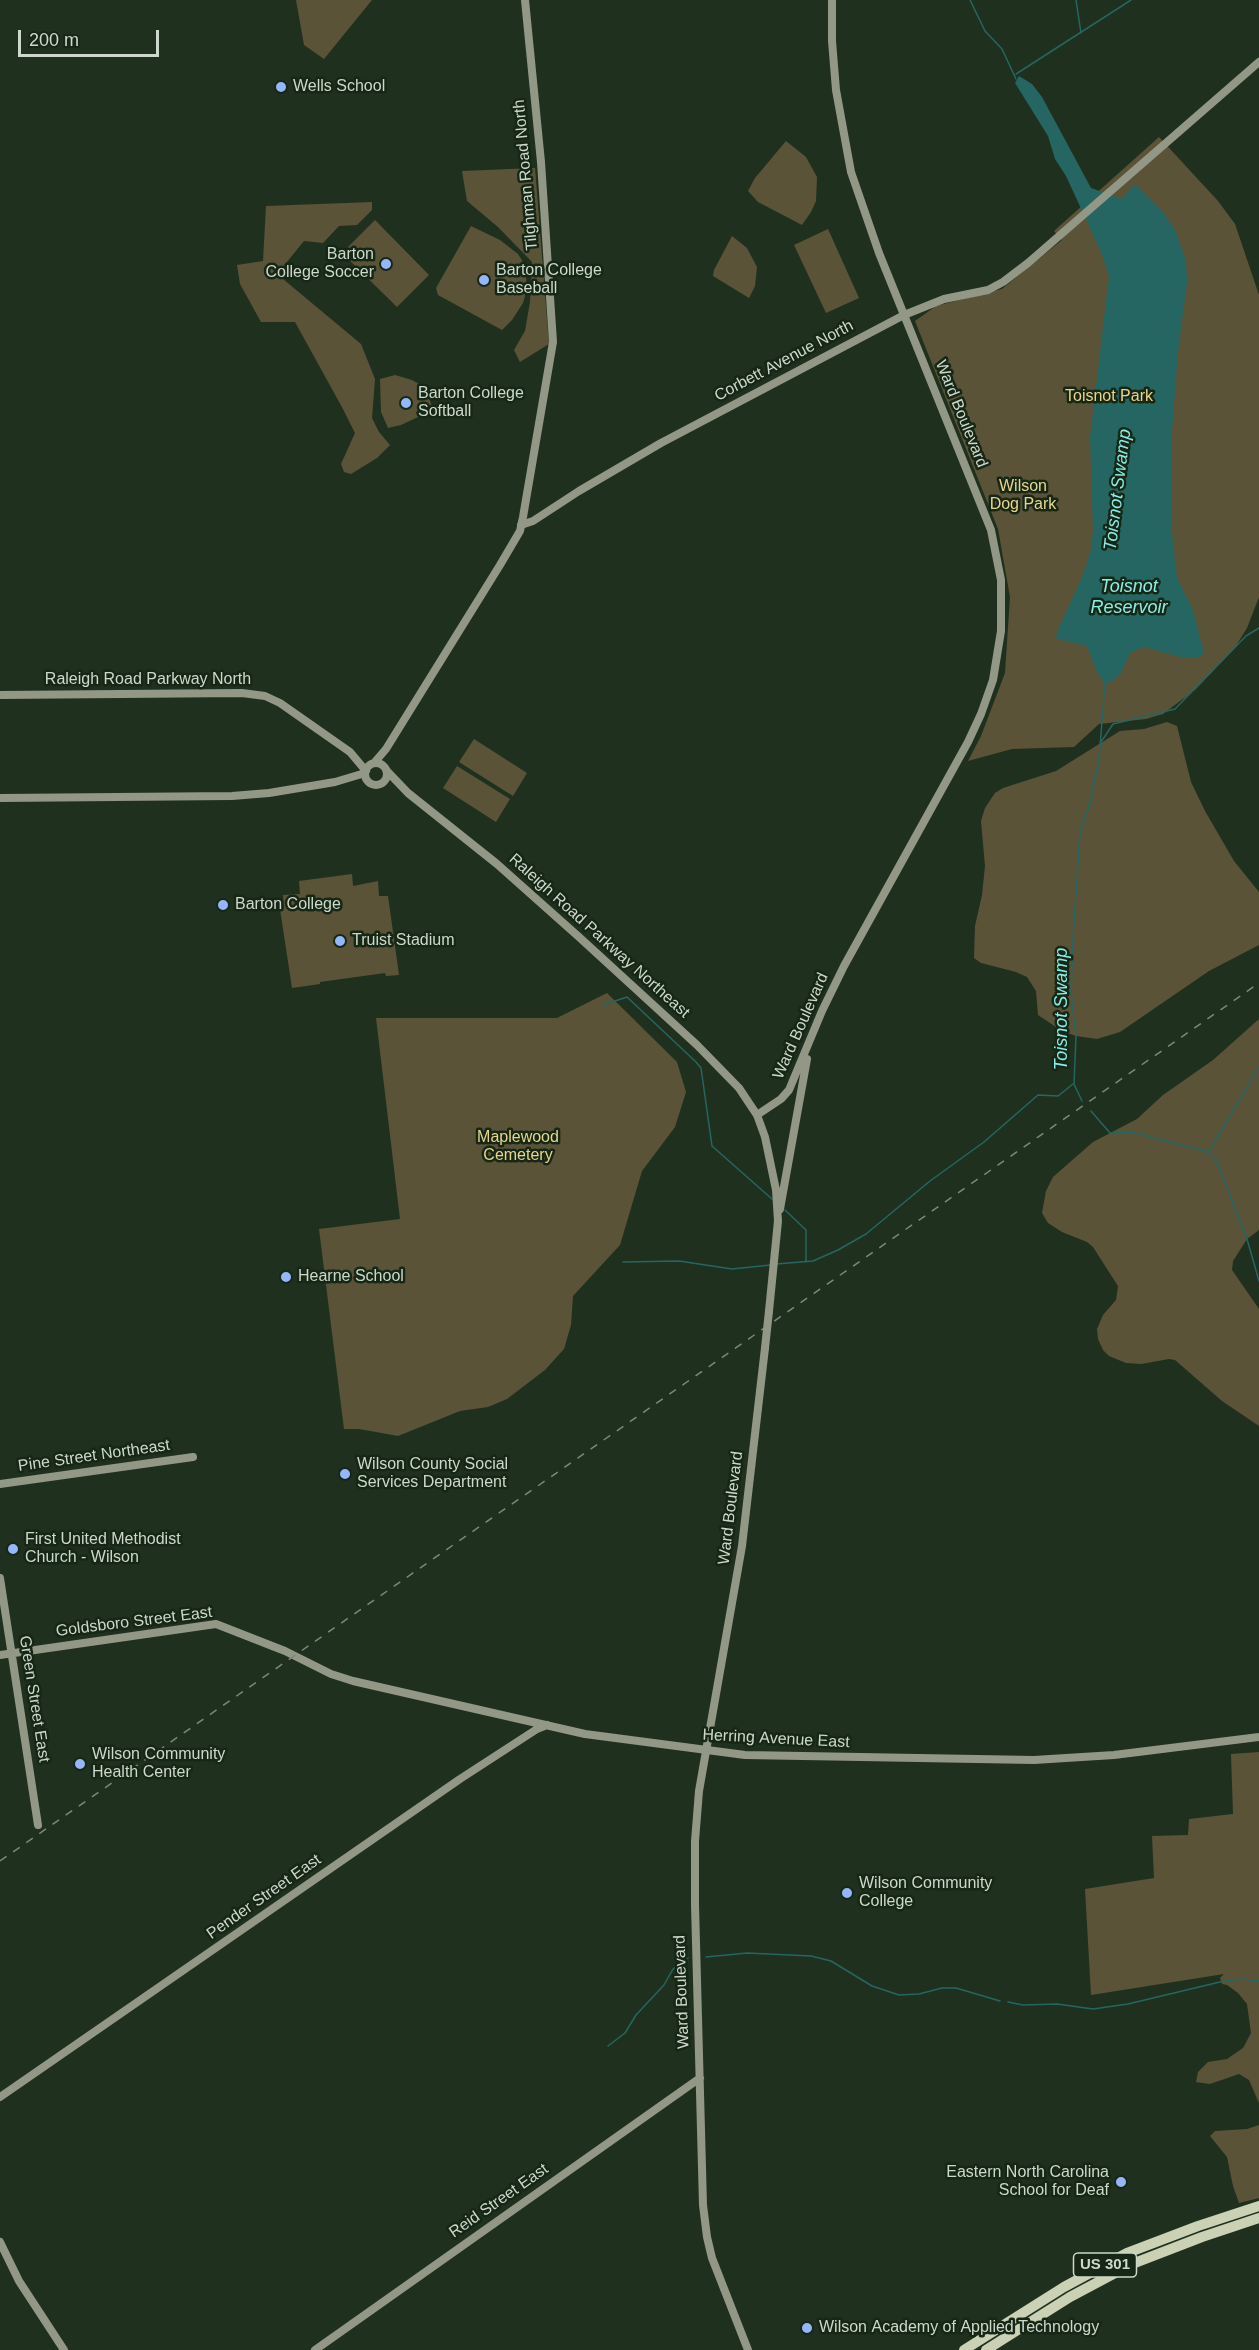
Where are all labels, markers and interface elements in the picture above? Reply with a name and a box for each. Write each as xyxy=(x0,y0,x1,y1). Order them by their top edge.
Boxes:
scale bar xyxy=(21,18,162,56)
text: 200 m xyxy=(29,30,79,50)
place label: Wells School xyxy=(293,77,385,97)
marker: Wells School xyxy=(274,80,288,94)
street label: Tilghman Road North xyxy=(510,99,542,251)
place label: Barton College Soccer xyxy=(266,245,374,283)
marker: Barton College Soccer xyxy=(379,257,393,271)
place label: Barton College Baseball xyxy=(496,261,602,299)
marker: Barton College Baseball xyxy=(477,273,491,287)
street label: Corbett Avenue North xyxy=(711,316,857,406)
street label: Ward Boulevard xyxy=(931,357,991,471)
place label: Barton College Softball xyxy=(418,384,524,422)
park label: Toisnot Park xyxy=(1065,387,1153,407)
marker: Barton College Softball xyxy=(399,396,413,410)
water label: Toisnot Swamp xyxy=(1100,428,1136,552)
park label: Wilson Dog Park xyxy=(990,477,1056,515)
water label: Toisnot Reservoir xyxy=(1090,576,1168,618)
street label: Raleigh Road Parkway North xyxy=(45,670,251,690)
street label: Raleigh Road Parkway Northeast xyxy=(505,850,693,1022)
place label: Barton College xyxy=(235,895,341,915)
marker: Barton College xyxy=(216,898,230,912)
place label: Truist Stadium xyxy=(352,931,455,951)
marker: Truist Stadium xyxy=(333,934,347,948)
water label: Toisnot Swamp xyxy=(1051,948,1073,1070)
street label: Ward Boulevard xyxy=(769,970,833,1082)
park label: Maplewood Cemetery xyxy=(477,1128,559,1166)
place label: Hearne School xyxy=(298,1267,404,1287)
marker: Hearne School xyxy=(279,1270,293,1284)
street label: Pine Street Northeast xyxy=(17,1436,171,1476)
street label: Ward Boulevard xyxy=(715,1450,747,1566)
place label: Wilson County Social Services Department xyxy=(357,1455,508,1493)
marker: Wilson County Social Services Department xyxy=(338,1467,352,1481)
place label: First United Methodist Church - Wilson xyxy=(25,1530,181,1568)
marker: First United Methodist Church - Wilson xyxy=(6,1542,20,1556)
street label: Goldsboro Street East xyxy=(55,1603,213,1641)
street label: Green Street East xyxy=(15,1634,53,1764)
street label: Herring Avenue East xyxy=(702,1726,850,1752)
place label: Wilson Community Health Center xyxy=(92,1745,225,1783)
marker: Wilson Community Health Center xyxy=(73,1757,87,1771)
street label: Pender Street East xyxy=(203,1850,325,1944)
place label: Wilson Community College xyxy=(859,1874,992,1912)
marker: Wilson Community College xyxy=(840,1886,854,1900)
street label: Ward Boulevard xyxy=(670,1935,694,2049)
street label: Reid Street East xyxy=(446,2160,552,2242)
place label: Eastern North Carolina School for Deaf xyxy=(946,2163,1109,2201)
marker: Eastern North Carolina School for Deaf xyxy=(1114,2175,1128,2189)
road number: US 301 xyxy=(1074,2253,1136,2277)
place label: Wilson Academy of Applied Technology xyxy=(819,2318,1099,2338)
marker: Wilson Academy of Applied Technology xyxy=(800,2321,814,2335)

